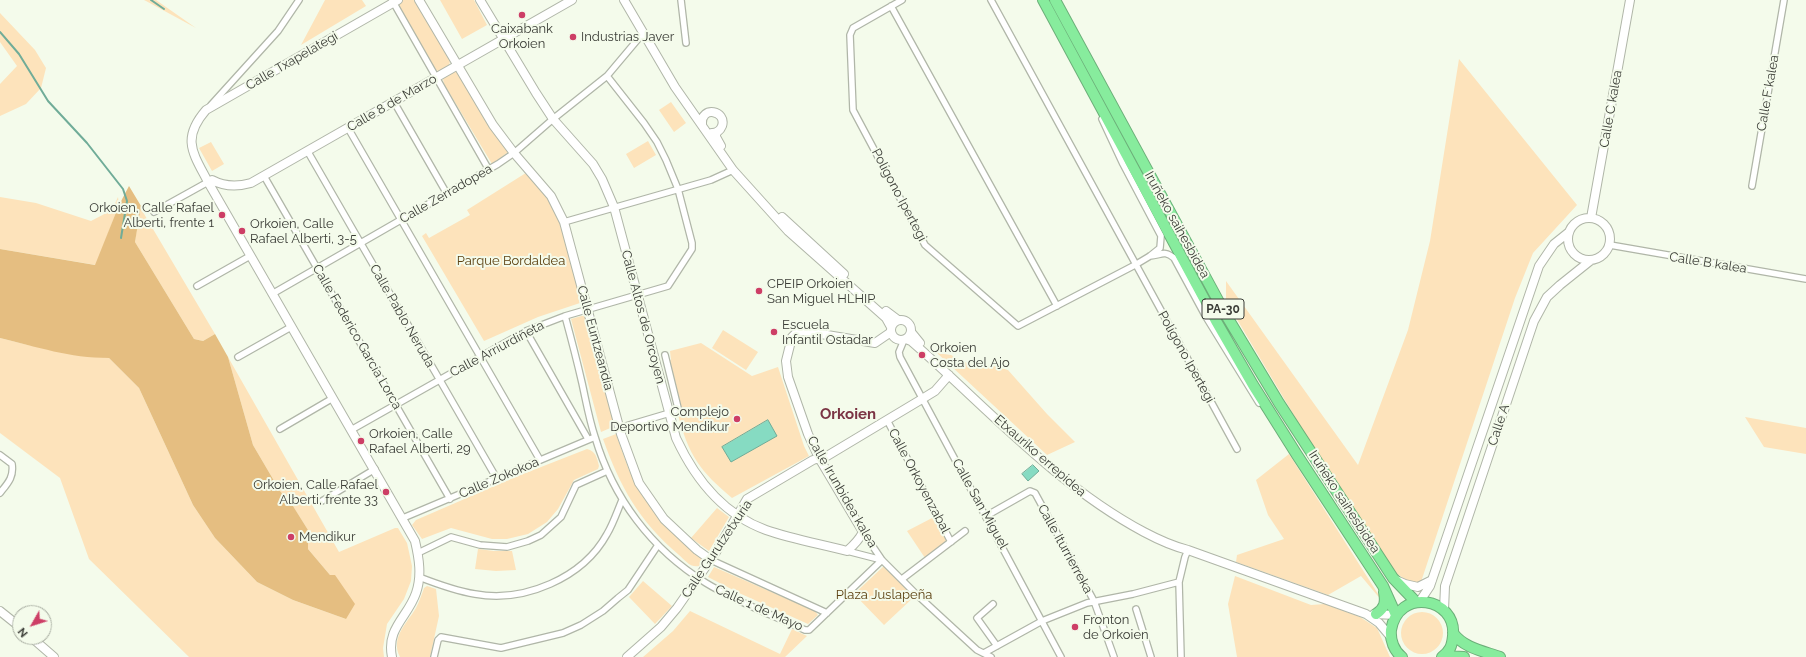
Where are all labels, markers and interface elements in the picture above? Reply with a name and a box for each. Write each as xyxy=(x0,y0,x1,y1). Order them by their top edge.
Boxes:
marker: Caixabank Orkoien xyxy=(517,10,527,20)
place label: Caixabank Orkoien xyxy=(491,21,553,52)
street label: Calle Txapelategi xyxy=(243,28,341,94)
place label: Industrias Javer xyxy=(581,29,674,45)
marker: Industrias Javer xyxy=(568,32,578,42)
street label: Calle F kalea xyxy=(1754,54,1782,132)
street label: Calle C kalea xyxy=(1597,69,1625,149)
street label: Calle 8 de Marzo xyxy=(344,71,440,135)
street label: Polígono Ipertegi xyxy=(868,146,930,244)
street label: Calle Zerradopea xyxy=(397,161,495,227)
street label: Iruñeko saihesbidea xyxy=(1141,169,1213,281)
place label: Orkoien, Calle Rafael Alberti, frente 1 xyxy=(89,200,214,231)
marker: Orkoien, Calle Rafael Alberti, frente 1 xyxy=(217,210,227,220)
place label: Orkoien, Calle Rafael Alberti, 3-5 xyxy=(250,216,357,247)
marker: Orkoien, Calle Rafael Alberti, 3-5 xyxy=(237,226,247,236)
street label: Calle Altos de Orcoyen xyxy=(618,249,668,385)
street label: Calle B kalea xyxy=(1668,249,1748,277)
park label: Parque Bordaldea xyxy=(457,253,565,269)
street label: Calle Federico García Lorca xyxy=(309,262,405,412)
street label: Calle Pablo Neruda xyxy=(366,262,438,370)
place label: CPEIP Orkoien San Miguel HLHIP xyxy=(767,276,875,307)
street label: Calle Euntzeandia xyxy=(573,284,617,392)
marker: CPEIP Orkoien San Miguel HLHIP xyxy=(754,286,764,296)
road number: PA-30 xyxy=(1202,299,1244,319)
street label: Polígono Ipertegi xyxy=(1154,308,1218,406)
place label: Escuela Infantil Ostadar xyxy=(782,317,873,348)
street label: Calle Arriurdiñeta xyxy=(447,318,547,380)
marker: Escuela Infantil Ostadar xyxy=(769,327,779,337)
place label: Orkoien Costa del Ajo xyxy=(930,340,1010,371)
marker: Orkoien Costa del Ajo xyxy=(917,350,927,360)
street label: Calle A xyxy=(1485,402,1513,448)
place label: Complejo Deportivo Mendikur xyxy=(610,404,729,435)
district label: Orkoien xyxy=(820,405,876,423)
street label: Etxauriko errepidea xyxy=(991,412,1089,500)
marker: Complejo Deportivo Mendikur xyxy=(732,414,742,424)
place label: Orkoien, Calle Rafael Alberti, 29 xyxy=(369,426,471,457)
street label: Calle Orkoyenzabal xyxy=(885,426,953,536)
street label: Calle Irunbidea kalea xyxy=(804,433,880,551)
marker: Orkoien, Calle Rafael Alberti, 29 xyxy=(356,436,366,446)
street label: Iruñeko saihesbidea xyxy=(1305,448,1383,556)
street label: Calle Zokokoa xyxy=(457,454,541,502)
street label: Calle San Miguel xyxy=(949,456,1011,552)
place label: Orkoien, Calle Rafael Alberti, frente 33 xyxy=(253,477,378,508)
marker: Orkoien, Calle Rafael Alberti, frente 33 xyxy=(381,487,391,497)
street label: Calle Gurutzetxuria xyxy=(678,497,756,601)
street label: Calle Iturrierreka xyxy=(1034,502,1096,596)
place label: Mendikur xyxy=(299,529,356,545)
marker: Mendikur xyxy=(286,532,296,542)
street label: Calle 1 de Mayo xyxy=(713,582,805,634)
park label: Plaza Juslapeña xyxy=(836,587,932,603)
north arrow xyxy=(12,605,52,645)
place label: Fronton de Orkoien xyxy=(1083,612,1149,643)
marker: Fronton de Orkoien xyxy=(1070,622,1080,632)
text: N xyxy=(15,625,31,640)

